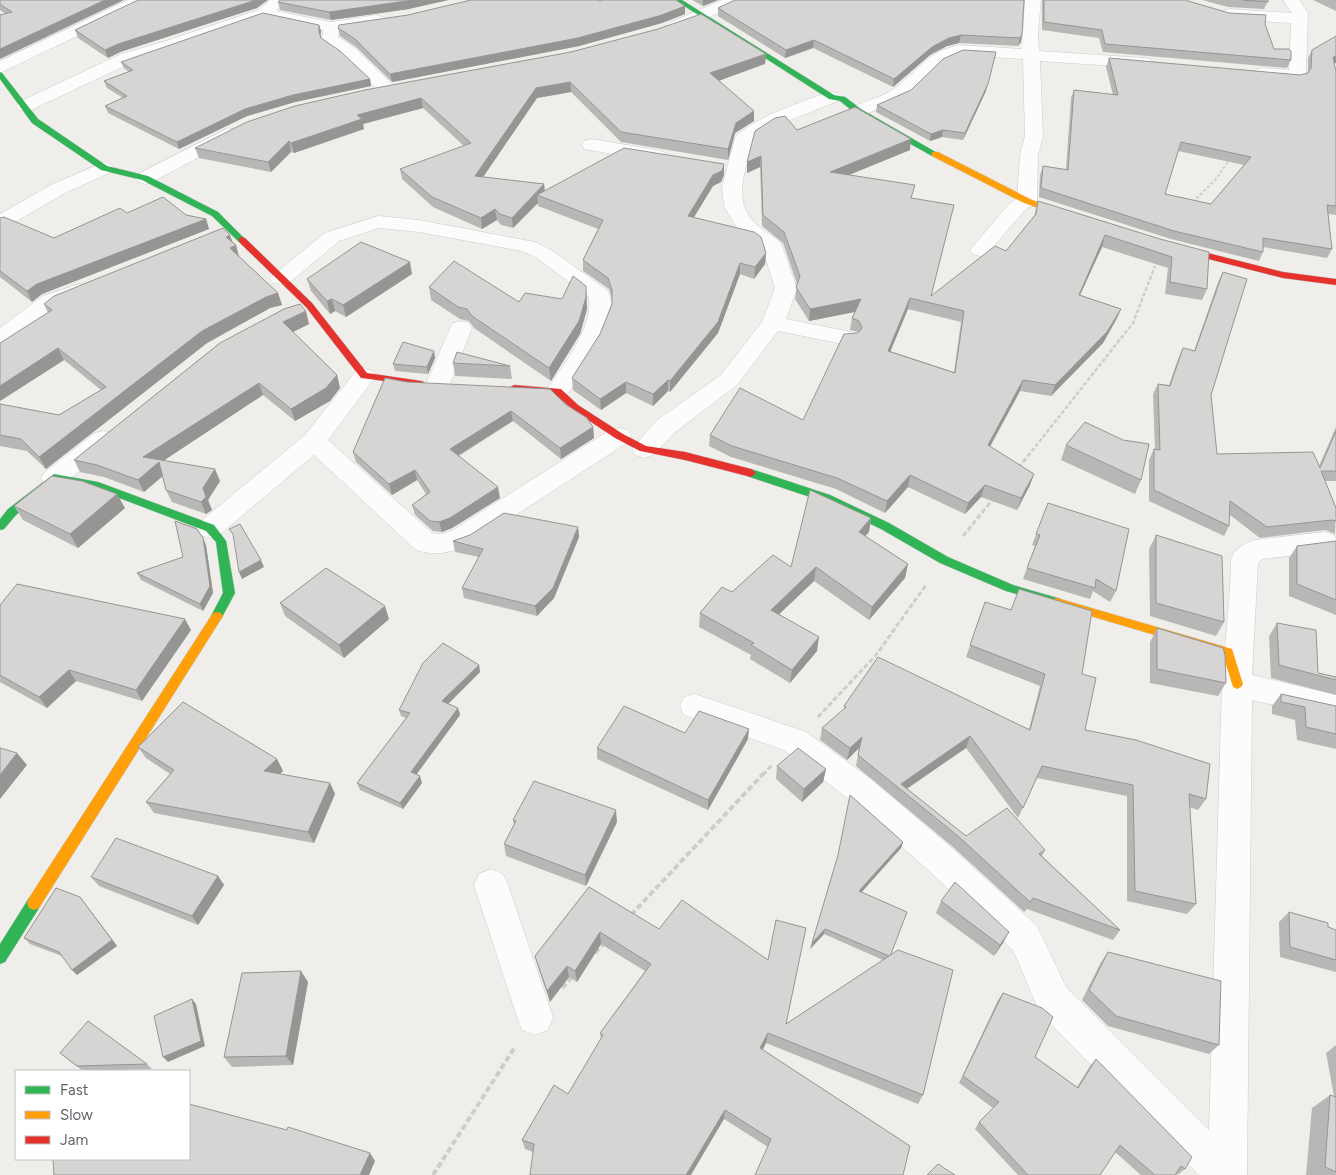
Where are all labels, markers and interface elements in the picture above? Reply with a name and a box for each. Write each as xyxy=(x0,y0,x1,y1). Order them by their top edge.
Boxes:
legend xyxy=(15,1070,190,1160)
text: Fast xyxy=(60,1081,89,1099)
text: Slow xyxy=(60,1106,93,1124)
text: Jam xyxy=(60,1131,88,1149)

